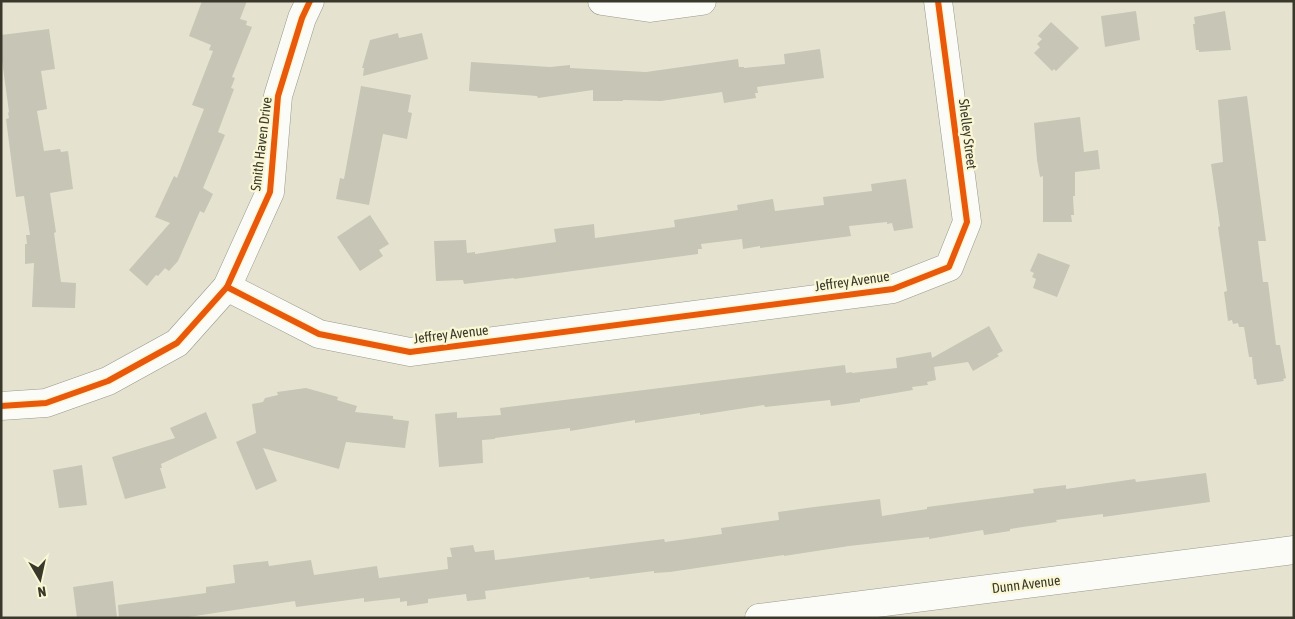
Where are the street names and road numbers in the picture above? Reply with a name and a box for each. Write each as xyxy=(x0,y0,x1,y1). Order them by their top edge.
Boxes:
street label: Smith Haven Drive xyxy=(247,96,275,192)
street label: Shelley Street xyxy=(956,98,980,170)
street label: Jeffrey Avenue xyxy=(814,268,890,294)
street label: Jeffrey Avenue xyxy=(413,321,489,347)
street label: Dunn Avenue xyxy=(991,572,1061,596)

